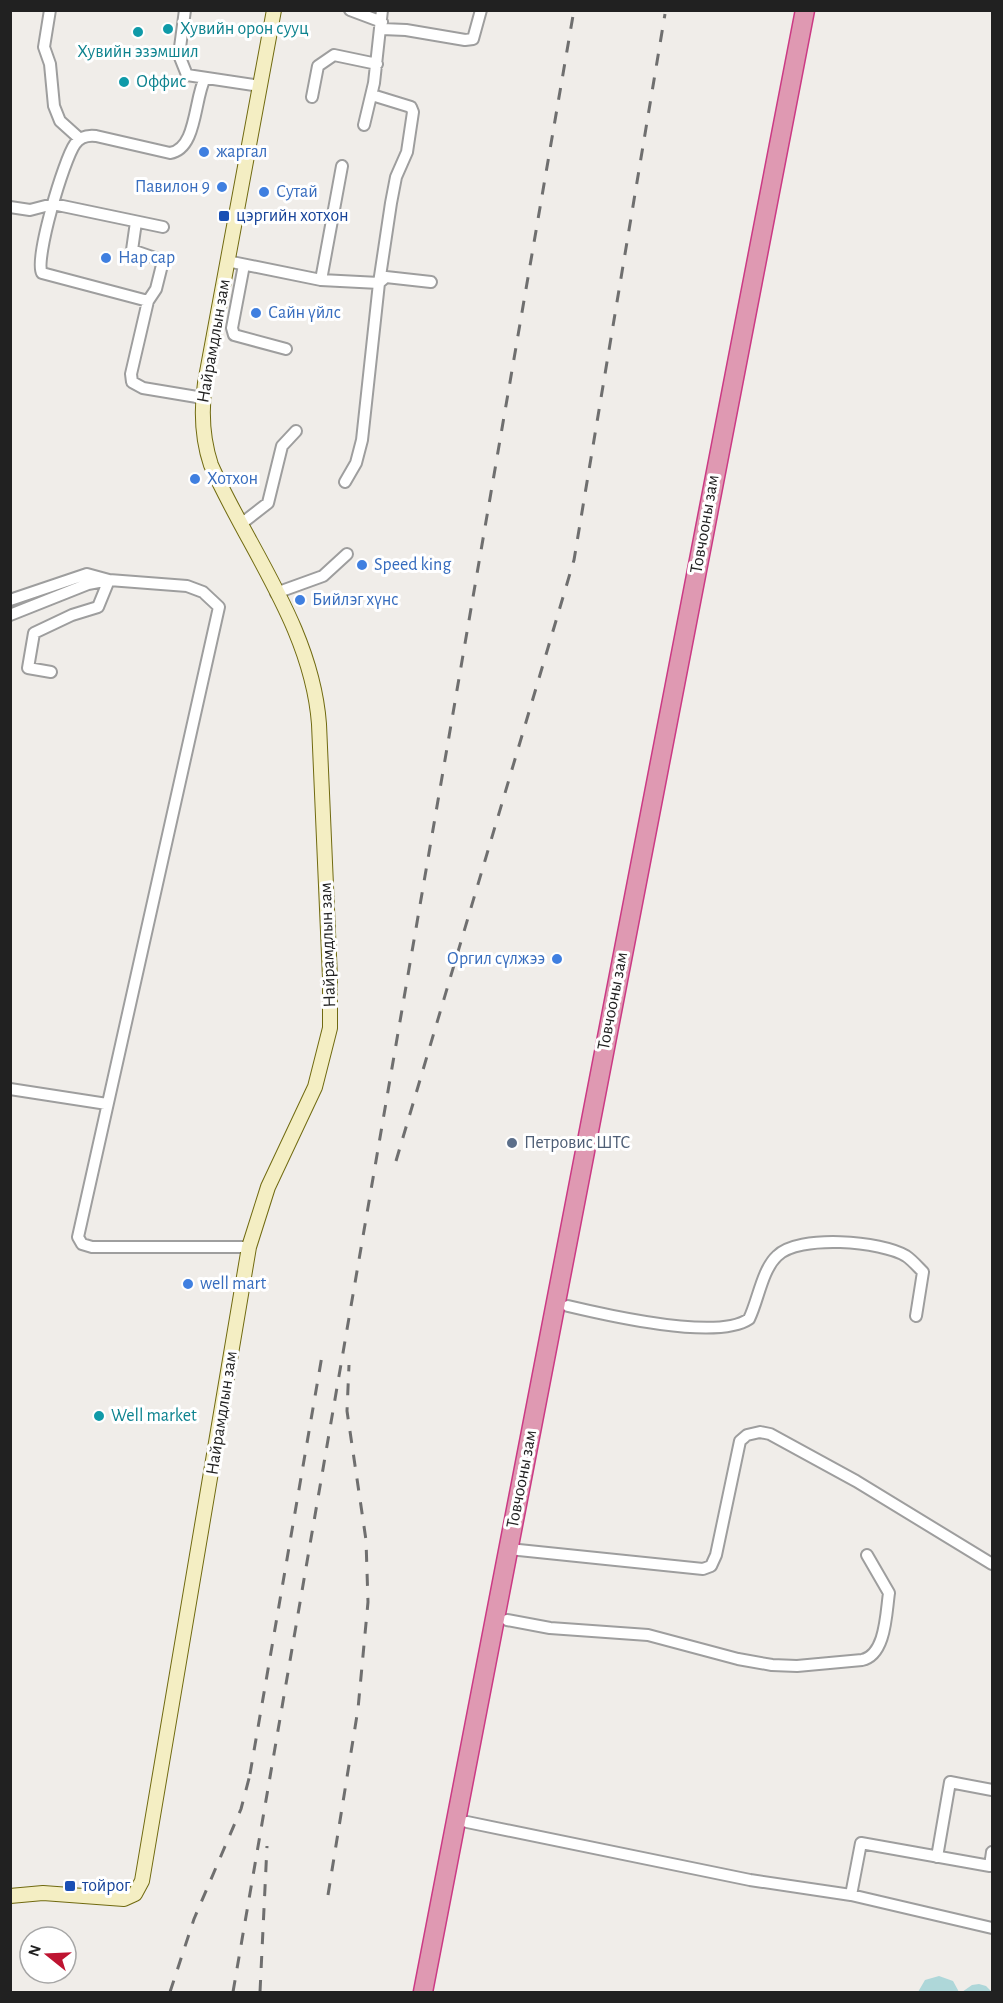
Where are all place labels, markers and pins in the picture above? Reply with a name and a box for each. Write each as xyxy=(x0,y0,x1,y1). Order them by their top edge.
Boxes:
place label: Хувийн орон сууц xyxy=(180,20,309,38)
marker: Хувийн орон сууц xyxy=(161,22,175,36)
marker: Хувийн эзэмшил xyxy=(131,25,145,39)
place label: Хувийн эзэмшил xyxy=(77,43,199,61)
place label: Оффис xyxy=(136,73,187,91)
marker: Оффис xyxy=(117,75,131,89)
place label: жаргал xyxy=(216,143,267,161)
marker: жаргал xyxy=(197,145,211,159)
place label: Павилон 9 xyxy=(135,178,210,196)
marker: Павилон 9 xyxy=(215,180,229,194)
place label: Сутай xyxy=(276,183,318,201)
marker: Сутай xyxy=(257,185,271,199)
place label: цэргийн хотхон xyxy=(236,207,349,225)
marker: цэргийн хотхон xyxy=(217,209,231,223)
place label: Нар сар xyxy=(118,249,175,267)
marker: Нар сар xyxy=(99,251,113,265)
place label: Сайн үйлс xyxy=(268,304,341,322)
marker: Сайн үйлс xyxy=(249,306,263,320)
place label: Хотхон xyxy=(207,470,258,488)
marker: Хотхон xyxy=(188,472,202,486)
place label: Speed king xyxy=(374,556,451,574)
marker: Speed king xyxy=(355,558,369,572)
place label: Бийлэг хүнс xyxy=(312,591,399,609)
marker: Бийлэг хүнс xyxy=(293,593,307,607)
place label: Оргил сүлжээ xyxy=(447,950,545,968)
marker: Оргил сүлжээ xyxy=(550,952,564,966)
place label: Петровис ШТС xyxy=(524,1134,630,1152)
marker: Петровис ШТС xyxy=(505,1136,519,1150)
place label: well mart xyxy=(200,1275,266,1293)
marker: well mart xyxy=(181,1277,195,1291)
place label: Well market xyxy=(111,1407,197,1425)
marker: Well market xyxy=(92,1409,106,1423)
place label: тойрог xyxy=(81,1877,131,1895)
marker: тойрог xyxy=(63,1879,77,1893)

